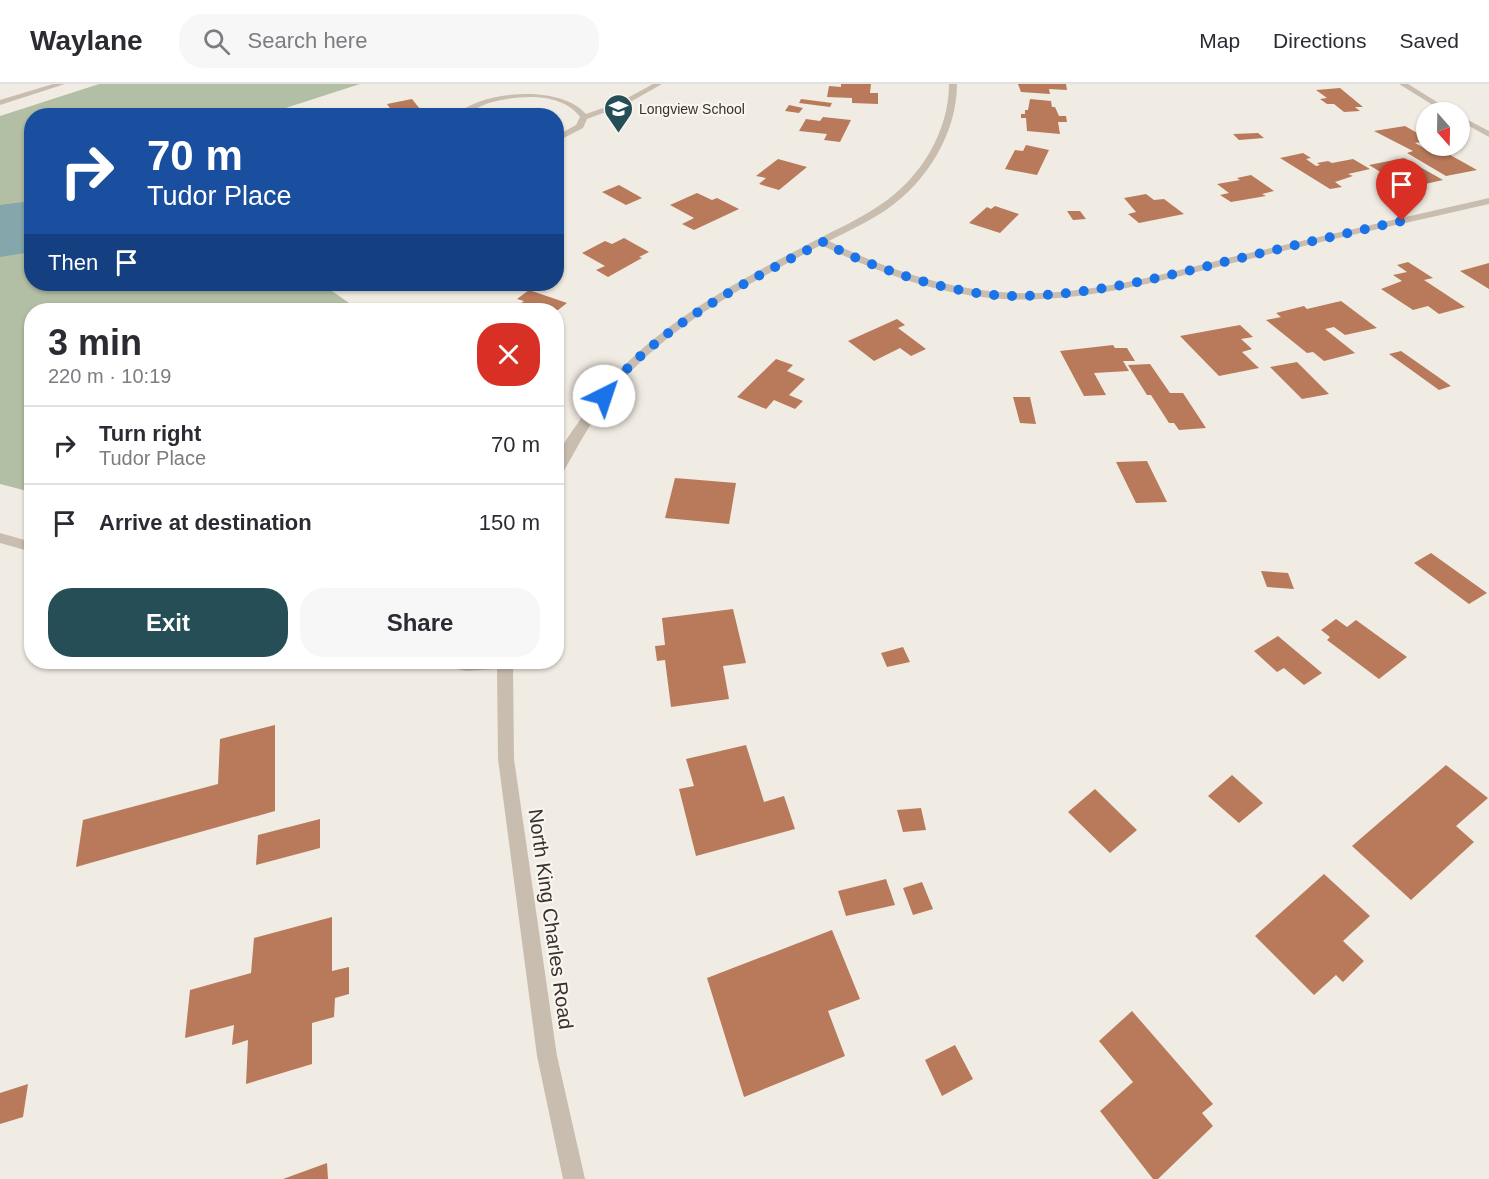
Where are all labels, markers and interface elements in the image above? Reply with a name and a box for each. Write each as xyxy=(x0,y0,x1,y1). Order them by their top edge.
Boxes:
search box xyxy=(179,14,599,68)
text: Waylane xyxy=(30,25,143,56)
icon: search xyxy=(200,25,233,58)
text: Search here xyxy=(248,28,367,53)
text: Map xyxy=(1199,29,1240,52)
text: Directions xyxy=(1273,29,1366,52)
text: Saved xyxy=(1399,29,1459,52)
school or university icon: Longview School xyxy=(602,93,634,135)
place label: Longview School xyxy=(639,101,745,117)
north arrow xyxy=(1416,102,1470,156)
map controls xyxy=(1416,102,1470,156)
icon: right xyxy=(48,132,126,210)
text: 70 m xyxy=(147,132,243,179)
pin xyxy=(1376,159,1427,221)
icon: arrive xyxy=(1385,168,1418,201)
text: Tudor Place xyxy=(147,181,292,211)
icon: arrive xyxy=(110,246,143,279)
text: Then xyxy=(48,250,98,275)
text: 3 min xyxy=(48,322,142,363)
button: close xyxy=(477,323,540,386)
position arrow xyxy=(572,364,636,428)
text: 220 m · 10:19 xyxy=(48,365,171,387)
text: Turn right xyxy=(99,421,201,446)
icon: right xyxy=(48,429,81,462)
text: 70 m xyxy=(491,432,540,457)
text: Tudor Place xyxy=(99,447,206,469)
icon: arrive xyxy=(48,507,81,540)
text: Arrive at destination xyxy=(99,510,312,535)
text: 150 m xyxy=(479,510,540,535)
button: Exit xyxy=(48,588,288,657)
button: Share xyxy=(300,588,540,657)
street label: North King Charles Road xyxy=(525,807,577,1031)

